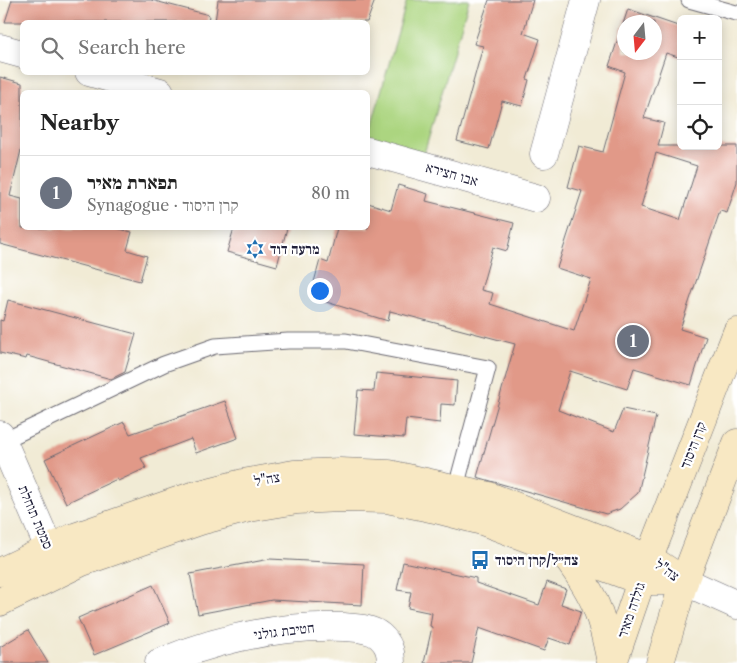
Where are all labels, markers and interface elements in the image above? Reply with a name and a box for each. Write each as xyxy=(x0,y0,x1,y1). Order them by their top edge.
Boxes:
north arrow xyxy=(617,15,662,60)
map controls xyxy=(677,15,722,150)
button: + xyxy=(677,15,722,60)
search box xyxy=(20,20,370,75)
icon: search xyxy=(38,34,66,62)
text: Search here xyxy=(78,36,186,59)
button: − xyxy=(677,60,722,105)
button: locate xyxy=(677,105,722,150)
text: Nearby xyxy=(40,110,119,135)
street label: אבו חצירא xyxy=(424,158,480,190)
text: תפארת מאיר xyxy=(87,171,178,194)
text: 1 xyxy=(52,183,60,203)
text: 80 m xyxy=(311,183,350,203)
text: Synagogue · קרן היסוד xyxy=(87,195,238,215)
synagogue icon: מרעה דוד xyxy=(244,238,266,260)
place label: מרעה דוד xyxy=(270,240,320,258)
your location xyxy=(307,278,333,304)
pin: 1 xyxy=(617,322,649,360)
street label: קרן היסוד xyxy=(676,419,710,471)
street label: צה"ל xyxy=(253,468,282,490)
street label: סמטת תוחלת xyxy=(14,482,58,552)
bus stop icon: צה״ל/קרן היסוד xyxy=(469,549,491,571)
place label: צה״ל/קרן היסוד xyxy=(495,551,578,569)
street label: צה"ל xyxy=(651,555,683,585)
street label: גולדה מאיר xyxy=(613,579,649,640)
street label: חטיבת גולני xyxy=(253,618,315,644)

